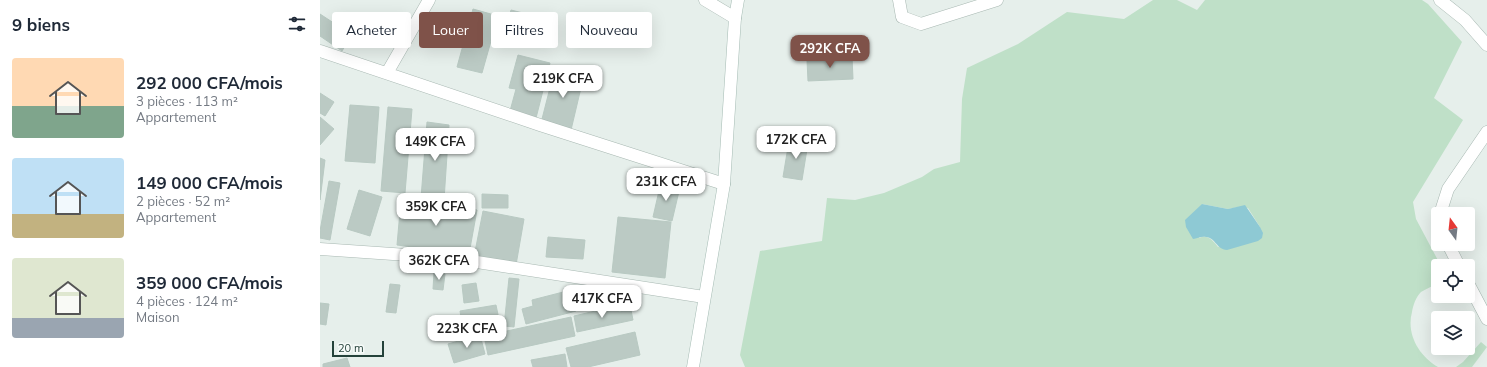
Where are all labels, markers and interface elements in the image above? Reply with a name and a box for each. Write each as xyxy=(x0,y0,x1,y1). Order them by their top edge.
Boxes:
chip: Acheter xyxy=(332,12,411,48)
chip: Louer xyxy=(419,12,483,48)
chip: Filtres xyxy=(491,12,558,48)
chip: Nouveau xyxy=(566,12,652,48)
icon: filters xyxy=(286,13,308,35)
text: 9 biens xyxy=(12,14,70,35)
pin: 292K CFA xyxy=(789,35,871,69)
text: 292K CFA xyxy=(800,40,861,56)
pin: 219K CFA xyxy=(522,65,604,99)
text: 219K CFA xyxy=(533,70,594,86)
text: 292 000 CFA/mois xyxy=(136,72,283,93)
icon: home xyxy=(44,74,92,122)
text: 3 pièces · 113 m² xyxy=(136,93,238,109)
text: Appartement xyxy=(136,109,216,125)
pin: 172K CFA xyxy=(755,126,837,160)
pin: 149K CFA xyxy=(394,128,476,162)
text: 172K CFA xyxy=(766,131,827,147)
text: 149K CFA xyxy=(405,133,466,149)
pin: 231K CFA xyxy=(625,168,707,202)
text: 149 000 CFA/mois xyxy=(136,172,283,193)
text: 231K CFA xyxy=(636,173,697,189)
icon: home xyxy=(44,174,92,222)
text: 2 pièces · 52 m² xyxy=(136,193,230,209)
pin: 359K CFA xyxy=(395,193,477,227)
text: 359K CFA xyxy=(406,198,467,214)
north arrow xyxy=(1431,207,1475,251)
map controls xyxy=(1431,207,1475,355)
text: Appartement xyxy=(136,209,216,225)
pin: 362K CFA xyxy=(398,247,480,281)
text: 362K CFA xyxy=(409,252,470,268)
button: locate xyxy=(1431,259,1475,303)
text: 359 000 CFA/mois xyxy=(136,272,283,293)
icon: home xyxy=(44,274,92,322)
pin: 417K CFA xyxy=(561,285,643,319)
text: 417K CFA xyxy=(572,290,633,306)
text: 4 pièces · 124 m² xyxy=(136,293,238,309)
text: Maison xyxy=(136,309,180,325)
button: layers xyxy=(1431,311,1475,355)
pin: 223K CFA xyxy=(426,315,508,349)
text: 223K CFA xyxy=(437,320,498,336)
scale bar xyxy=(332,339,384,358)
text: 20 m xyxy=(338,341,364,355)

